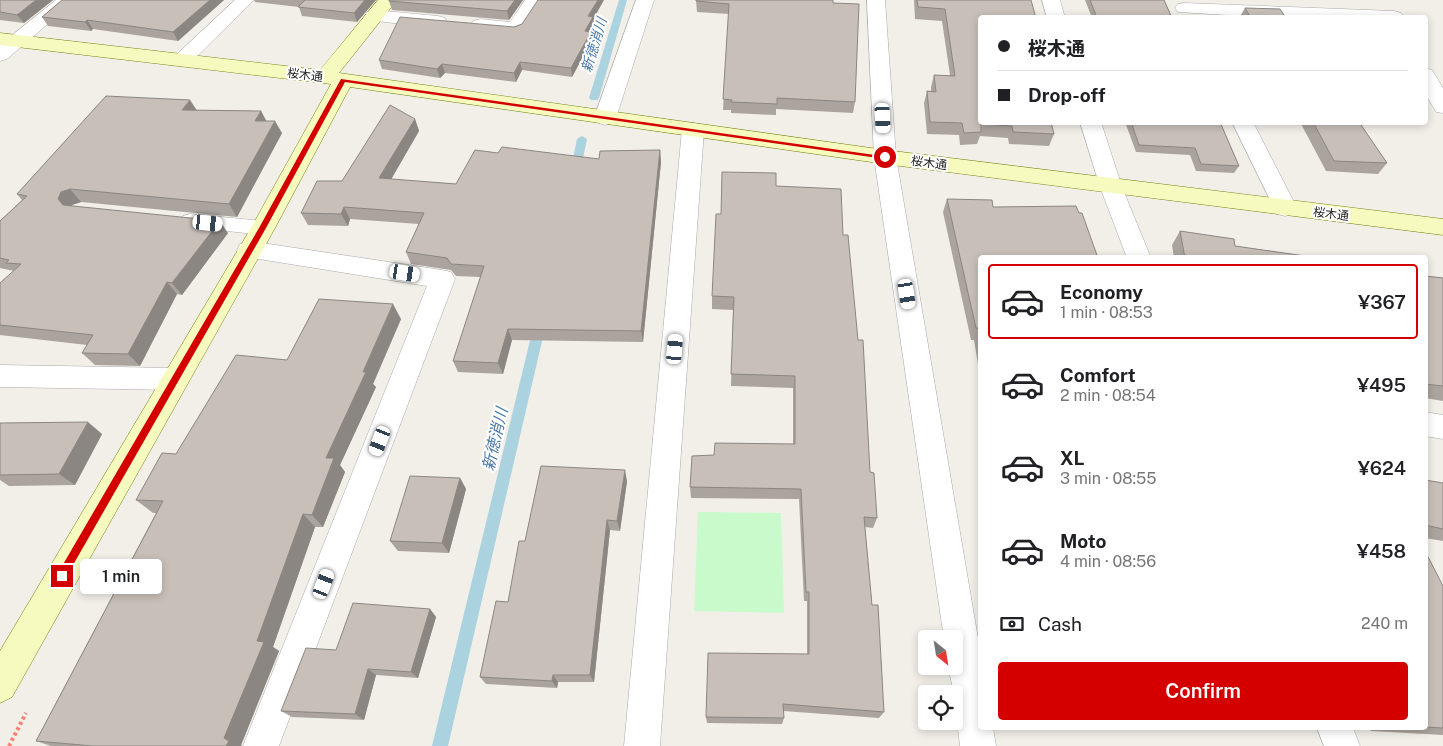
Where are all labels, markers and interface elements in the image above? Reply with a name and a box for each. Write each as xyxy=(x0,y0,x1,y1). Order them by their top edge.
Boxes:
water label: 新徳消川 xyxy=(578,14,610,74)
text: 桜木通 xyxy=(1028,37,1085,59)
street label: 桜木通 xyxy=(286,66,324,84)
text: Drop-off xyxy=(1028,84,1105,106)
car xyxy=(874,103,891,133)
route start xyxy=(874,146,896,168)
street label: 桜木通 xyxy=(910,154,948,172)
street label: 桜木通 xyxy=(1312,205,1350,223)
car xyxy=(192,214,223,232)
car xyxy=(389,263,420,283)
car xyxy=(897,278,916,310)
icon: car xyxy=(1000,279,1045,324)
text: Economy xyxy=(1060,281,1143,303)
text: ¥367 xyxy=(1358,291,1406,313)
text: 1 min · 08:53 xyxy=(1060,303,1153,322)
car xyxy=(666,333,683,365)
icon: car xyxy=(1000,362,1045,407)
text: Comfort xyxy=(1060,364,1136,386)
text: ¥495 xyxy=(1357,374,1406,396)
text: 2 min · 08:54 xyxy=(1060,386,1156,405)
water label: 新徳消川 xyxy=(479,404,512,472)
car xyxy=(367,424,392,458)
icon: car xyxy=(1000,445,1045,490)
text: XL xyxy=(1060,447,1085,469)
text: ¥624 xyxy=(1358,457,1406,479)
text: 3 min · 08:55 xyxy=(1060,469,1157,488)
icon: car xyxy=(1000,528,1045,573)
text: Moto xyxy=(1060,530,1106,552)
text: ¥458 xyxy=(1357,540,1406,562)
text: 4 min · 08:56 xyxy=(1060,552,1156,571)
callout: 1 min xyxy=(80,558,162,594)
route end xyxy=(51,565,73,587)
text: 1 min xyxy=(102,567,140,586)
car xyxy=(311,567,336,601)
icon: cash xyxy=(998,610,1026,638)
text: Cash xyxy=(1038,613,1082,635)
text: 240 m xyxy=(1361,614,1408,633)
north arrow xyxy=(918,630,962,675)
map controls xyxy=(918,630,963,730)
button: Confirm xyxy=(998,662,1408,720)
button: locate xyxy=(918,685,963,730)

